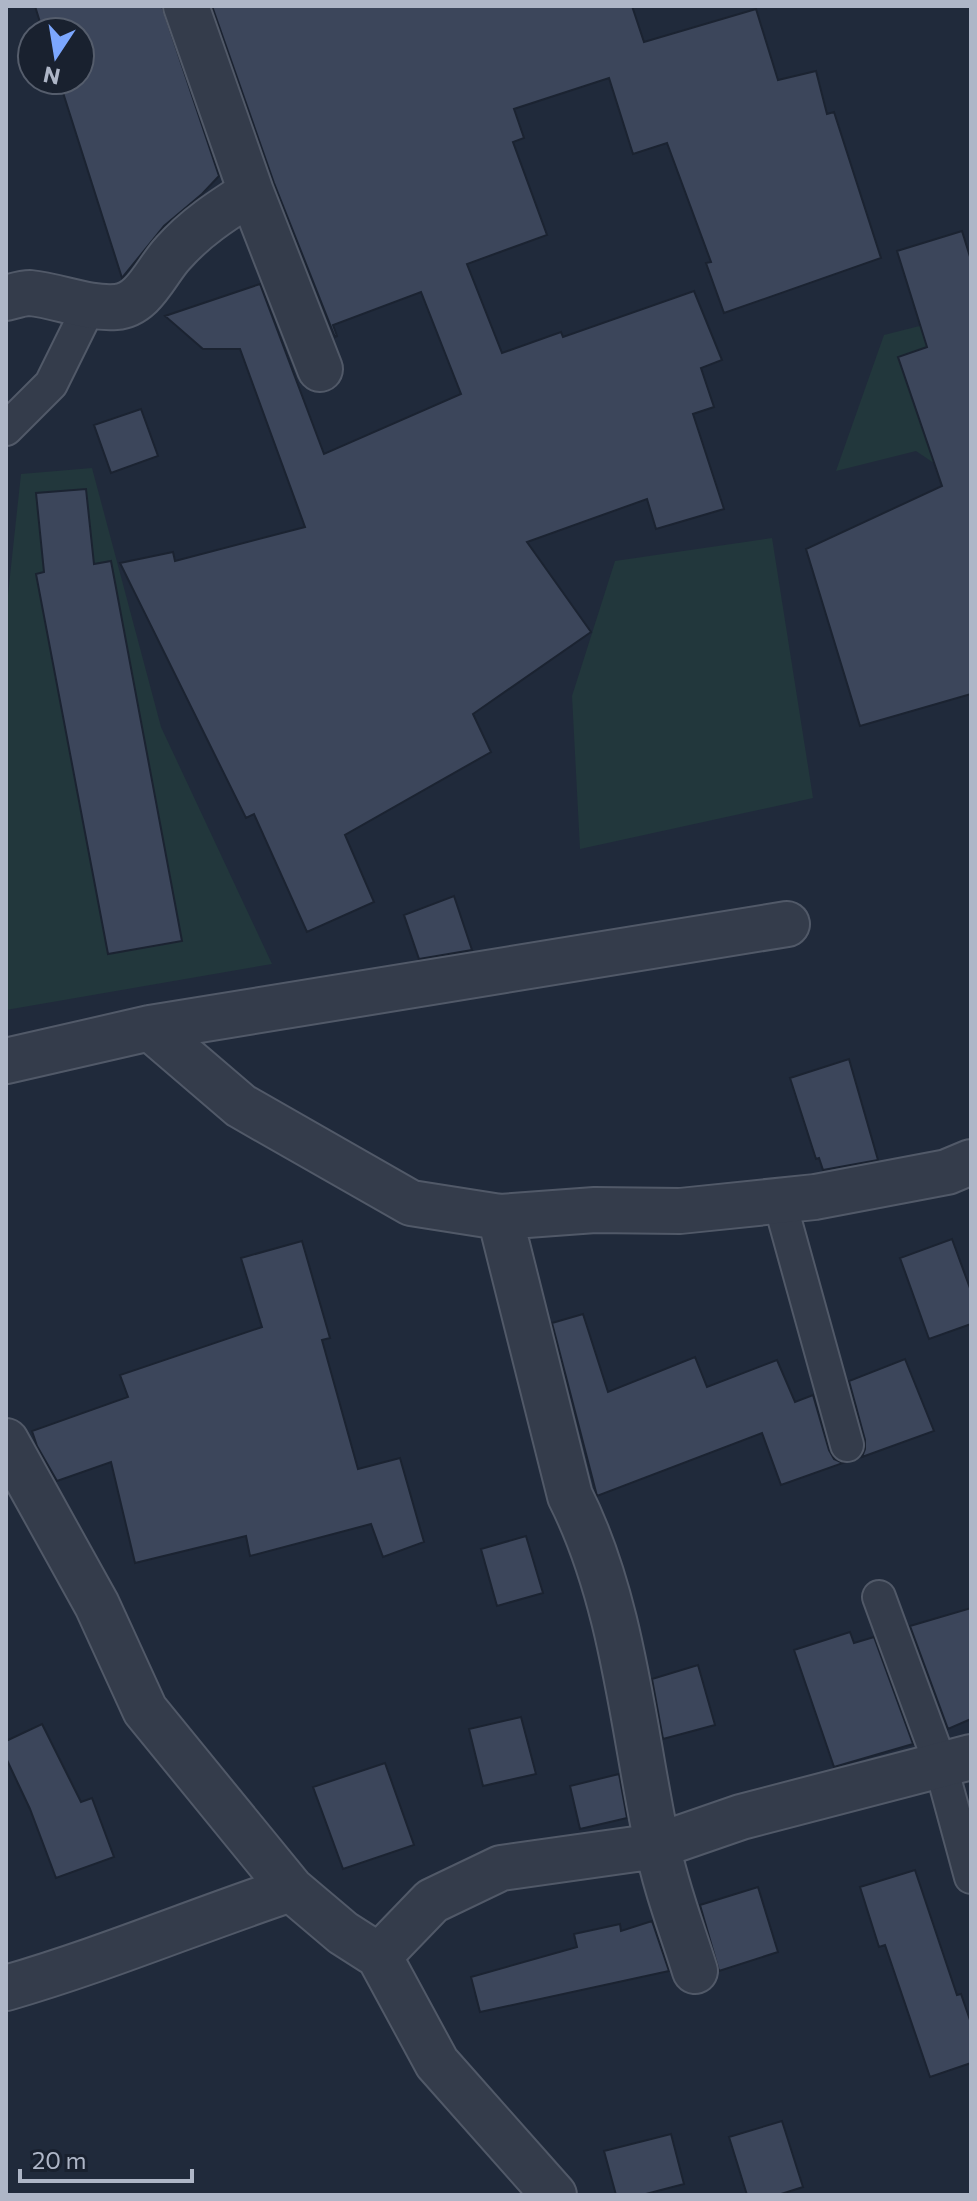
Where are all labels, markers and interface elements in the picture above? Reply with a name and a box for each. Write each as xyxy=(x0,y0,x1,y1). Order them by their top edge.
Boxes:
north arrow xyxy=(16,16,96,96)
text: N xyxy=(41,61,63,91)
scale bar xyxy=(20,2133,192,2183)
text: 20 m xyxy=(32,2145,86,2174)

